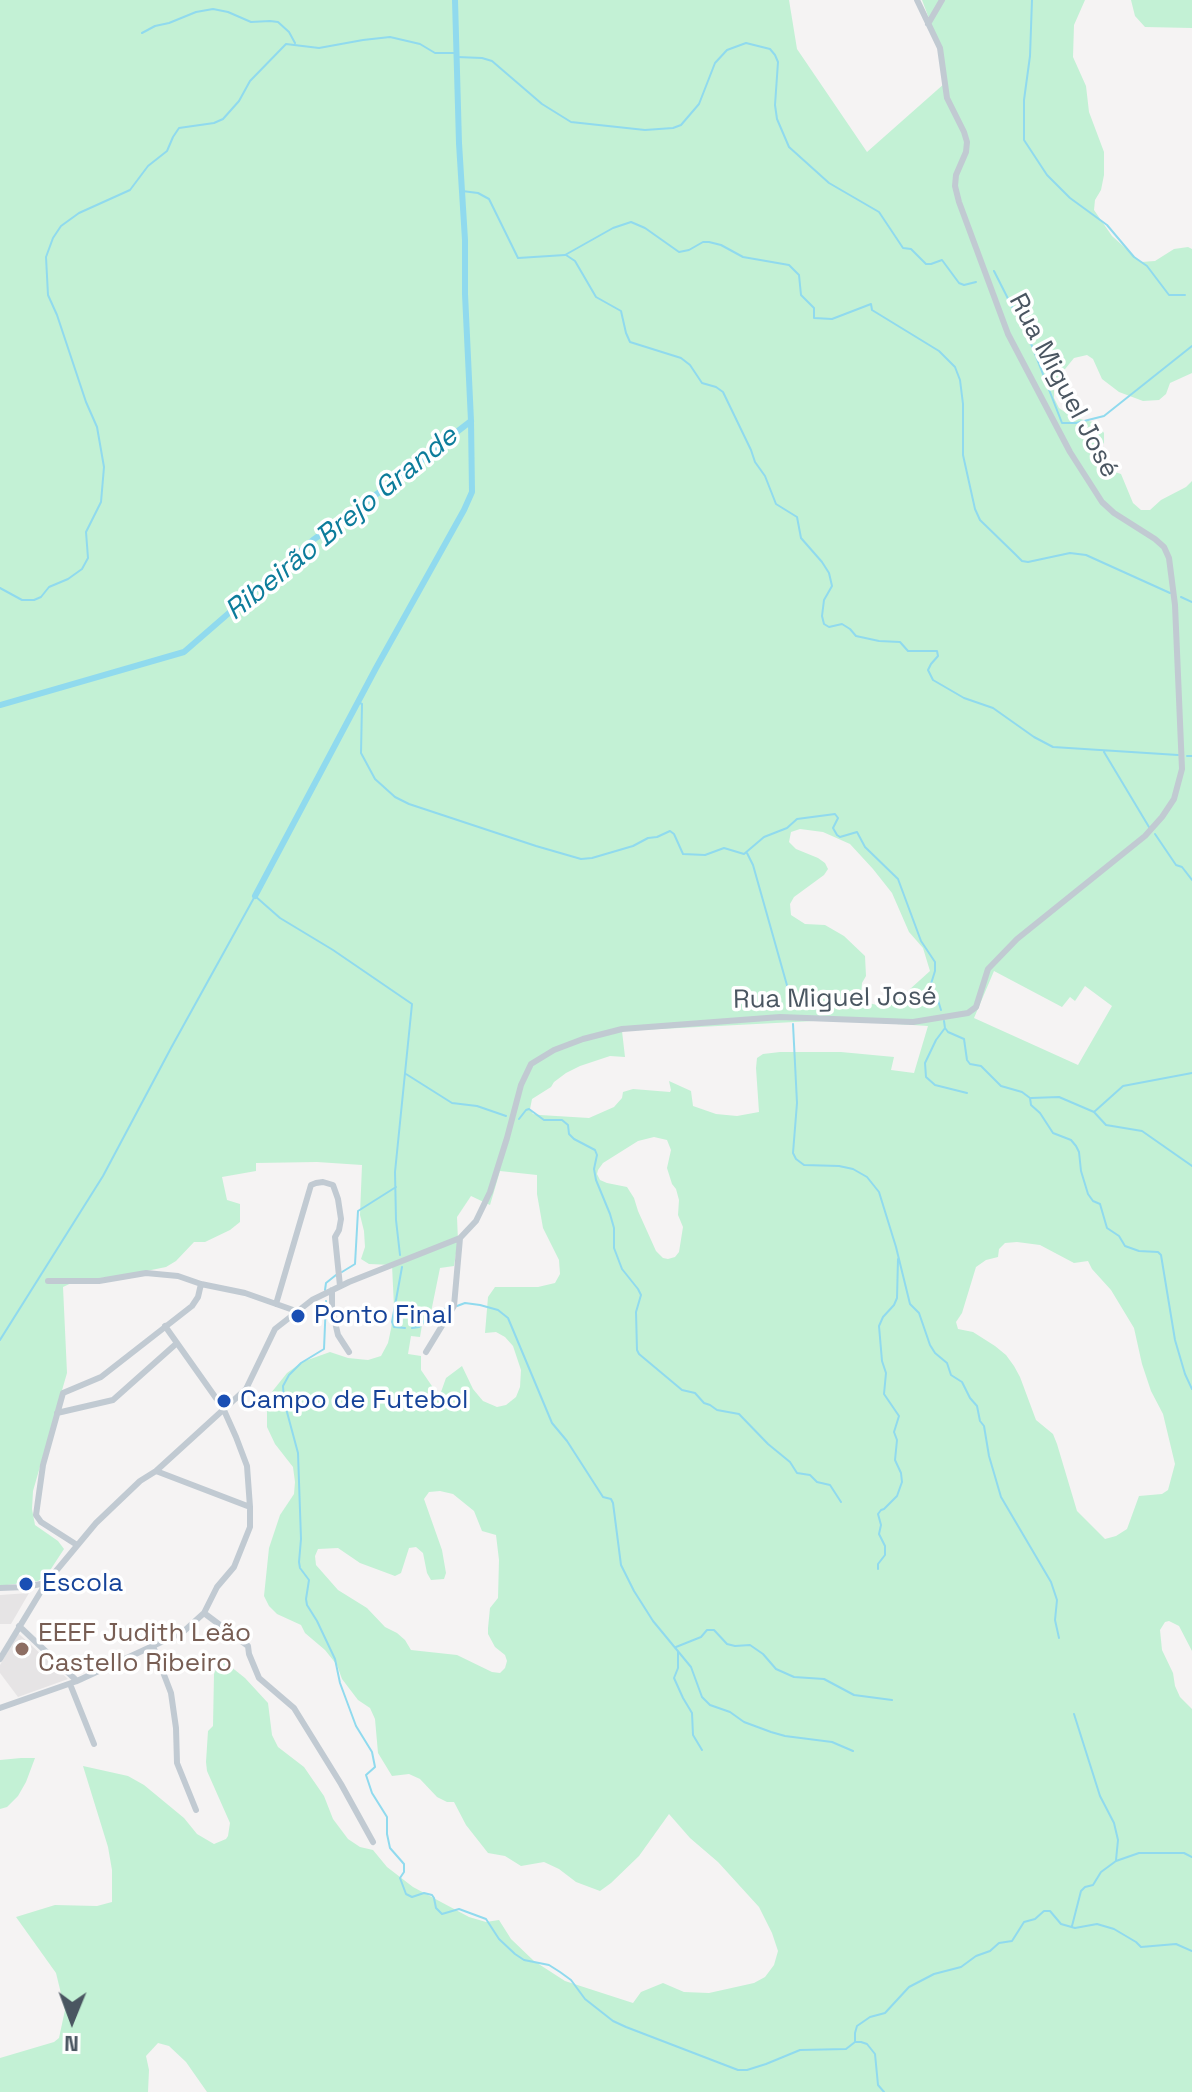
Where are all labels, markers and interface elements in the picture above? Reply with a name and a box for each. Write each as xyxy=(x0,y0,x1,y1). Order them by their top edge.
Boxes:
street label: Rua Miguel José xyxy=(1001,289,1125,483)
water label: Ribeirão Brejo Grande xyxy=(219,420,465,628)
street label: Rua Miguel José xyxy=(733,982,937,1016)
place label: Ponto Final xyxy=(314,1300,453,1332)
marker: Ponto Final xyxy=(289,1307,307,1325)
place label: Campo de Futebol xyxy=(240,1385,468,1417)
marker: Campo de Futebol xyxy=(215,1392,233,1410)
place label: Escola xyxy=(42,1568,123,1600)
marker: Escola xyxy=(17,1575,35,1593)
place label: EEEF Judith Leão Castello Ribeiro xyxy=(38,1618,251,1680)
marker: EEEF Judith Leão Castello Ribeiro xyxy=(13,1640,31,1658)
north arrow xyxy=(32,1980,112,2060)
text: N xyxy=(64,2030,79,2058)

